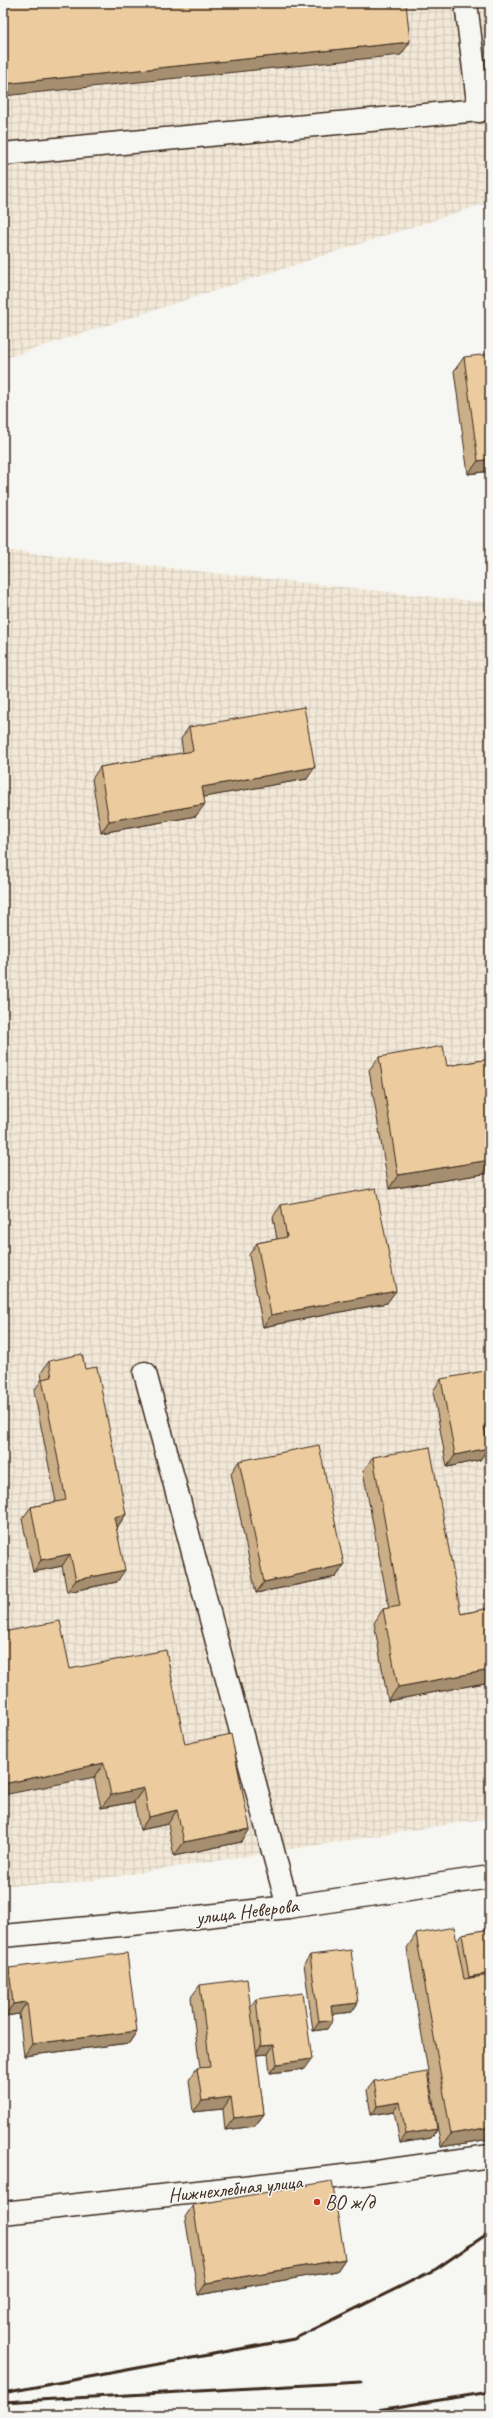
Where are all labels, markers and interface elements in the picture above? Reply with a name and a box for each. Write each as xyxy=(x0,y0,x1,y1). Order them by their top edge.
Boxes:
street label: улица Неверова xyxy=(194,1893,301,1930)
street label: Нижнехлебная улица xyxy=(167,2169,305,2208)
place label: ВО ж/д xyxy=(325,2190,376,2215)
marker: ВО ж/д xyxy=(312,2197,322,2207)

